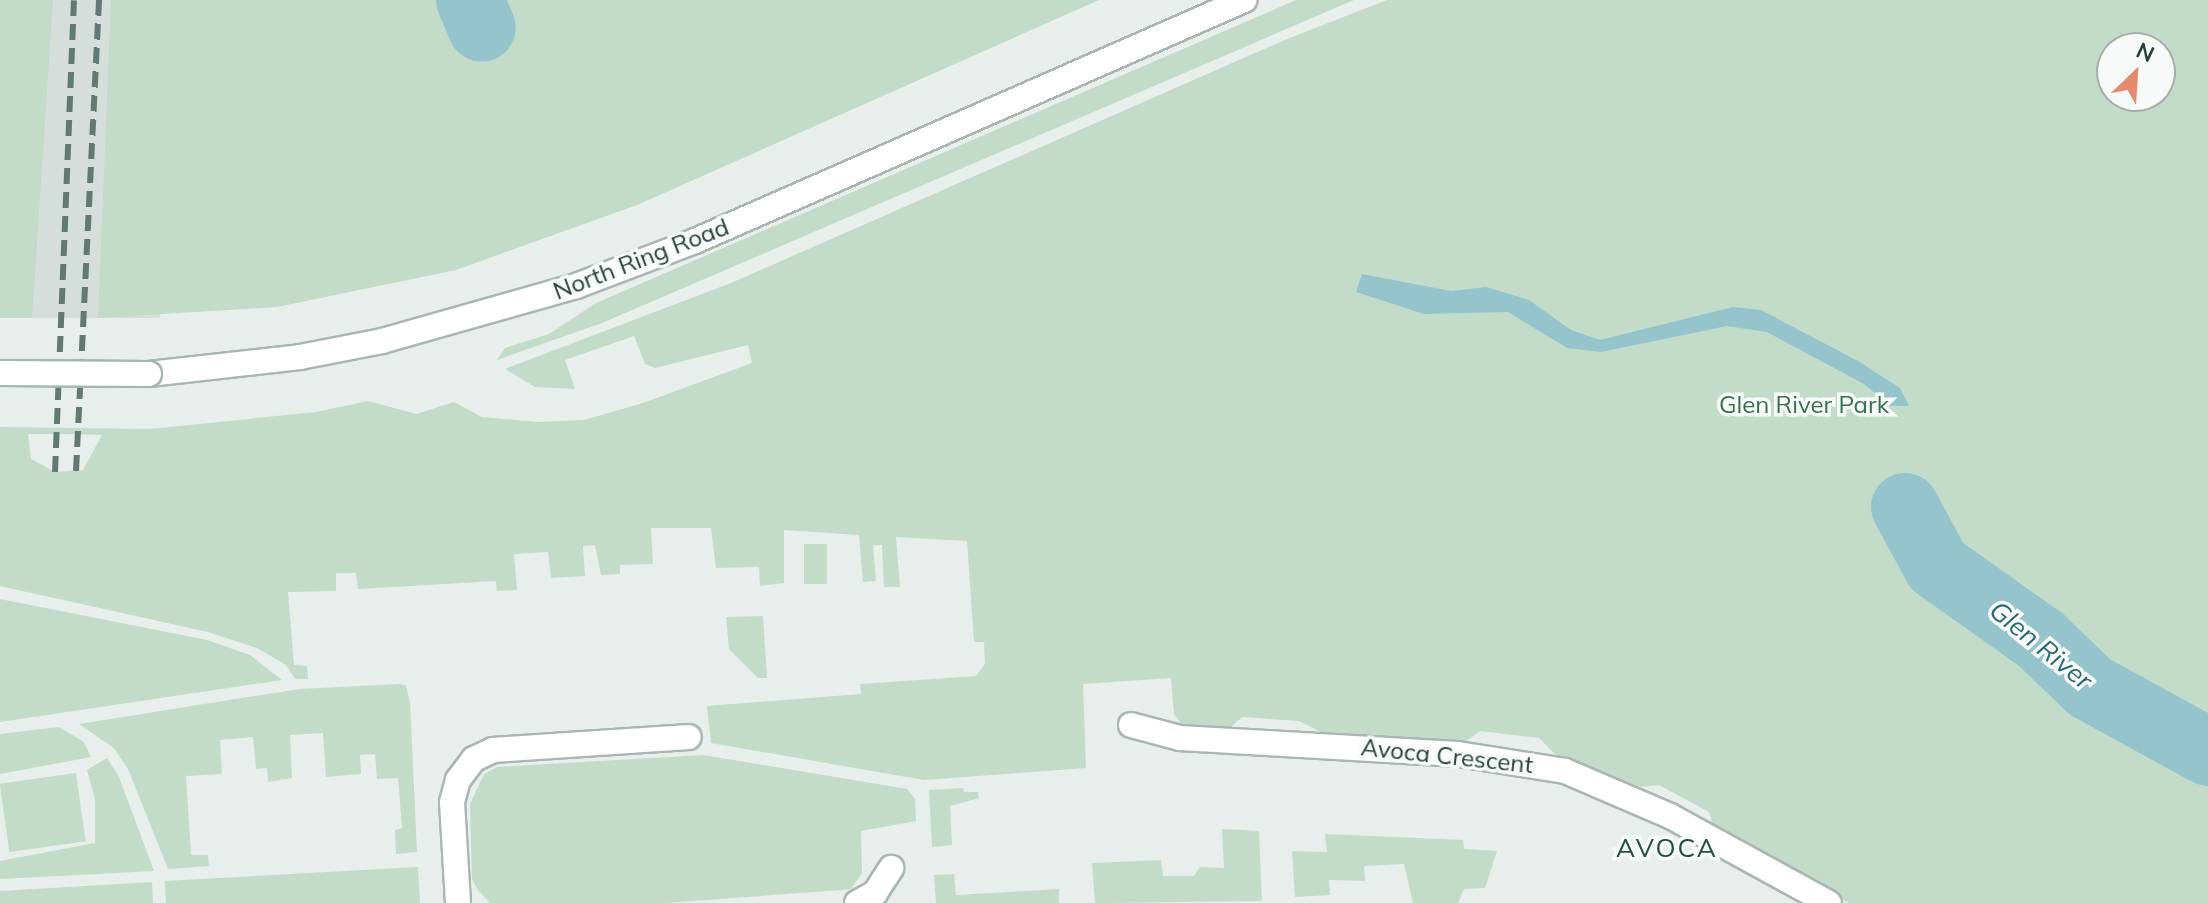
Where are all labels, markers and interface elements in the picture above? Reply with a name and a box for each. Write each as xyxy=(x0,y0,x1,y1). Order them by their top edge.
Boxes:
north arrow xyxy=(2096,32,2176,112)
text: N xyxy=(2132,36,2159,68)
street label: North Ring Road xyxy=(549,212,733,306)
park label: Glen River Park xyxy=(1719,391,1889,419)
water label: Glen River xyxy=(1983,594,2099,696)
street label: Avoca Crescent xyxy=(1360,733,1534,779)
district label: AVOCA xyxy=(1616,832,1718,864)

